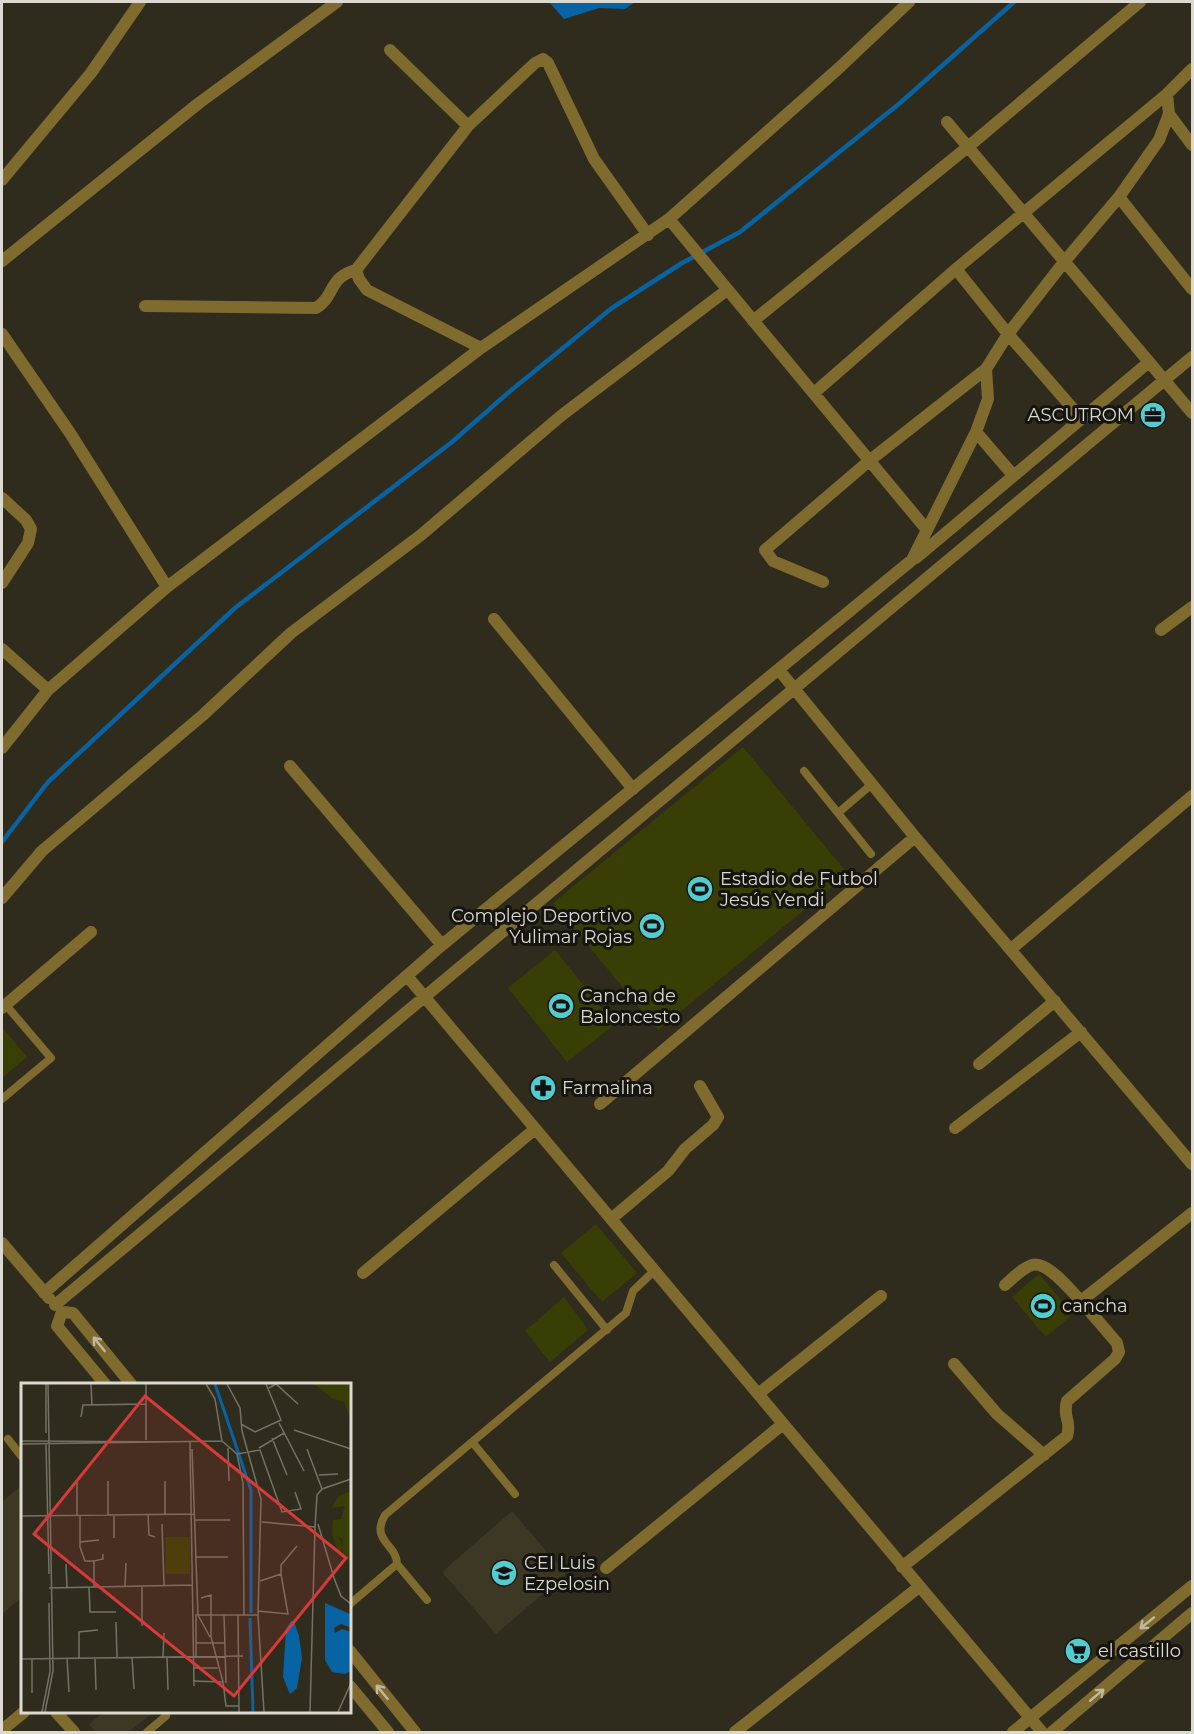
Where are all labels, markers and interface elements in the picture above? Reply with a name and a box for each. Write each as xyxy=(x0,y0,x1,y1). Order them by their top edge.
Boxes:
office icon: ASCUTROM xyxy=(1138,400,1168,430)
place label: ASCUTROM xyxy=(1028,404,1134,426)
place label: Estadio de Futbol Jesús Yendi xyxy=(719,868,878,911)
sports icon: Estadio de Futbol Jesús Yendi xyxy=(685,874,715,904)
place label: Complejo Deportivo Yulimar Rojas xyxy=(451,905,632,948)
sports icon: Complejo Deportivo Yulimar Rojas xyxy=(637,911,667,941)
place label: Cancha de Baloncesto xyxy=(580,985,680,1028)
sports icon: Cancha de Baloncesto xyxy=(546,991,576,1021)
pharmacy icon: Farmalina xyxy=(528,1073,558,1103)
place label: Farmalina xyxy=(562,1077,653,1099)
sports icon: cancha xyxy=(1028,1291,1058,1321)
place label: cancha xyxy=(1062,1295,1128,1317)
one-way arrow xyxy=(92,1337,105,1353)
inset map xyxy=(21,1383,351,1713)
place label: CEI Luis Ezpelosin xyxy=(524,1552,610,1595)
school or university icon: CEI Luis Ezpelosin xyxy=(489,1558,519,1588)
one-way arrow xyxy=(1139,1616,1155,1629)
supermarket icon: el castillo xyxy=(1063,1636,1093,1666)
place label: el castillo xyxy=(1098,1640,1181,1662)
one-way arrow xyxy=(376,1684,389,1700)
one-way arrow xyxy=(1089,1688,1105,1701)

